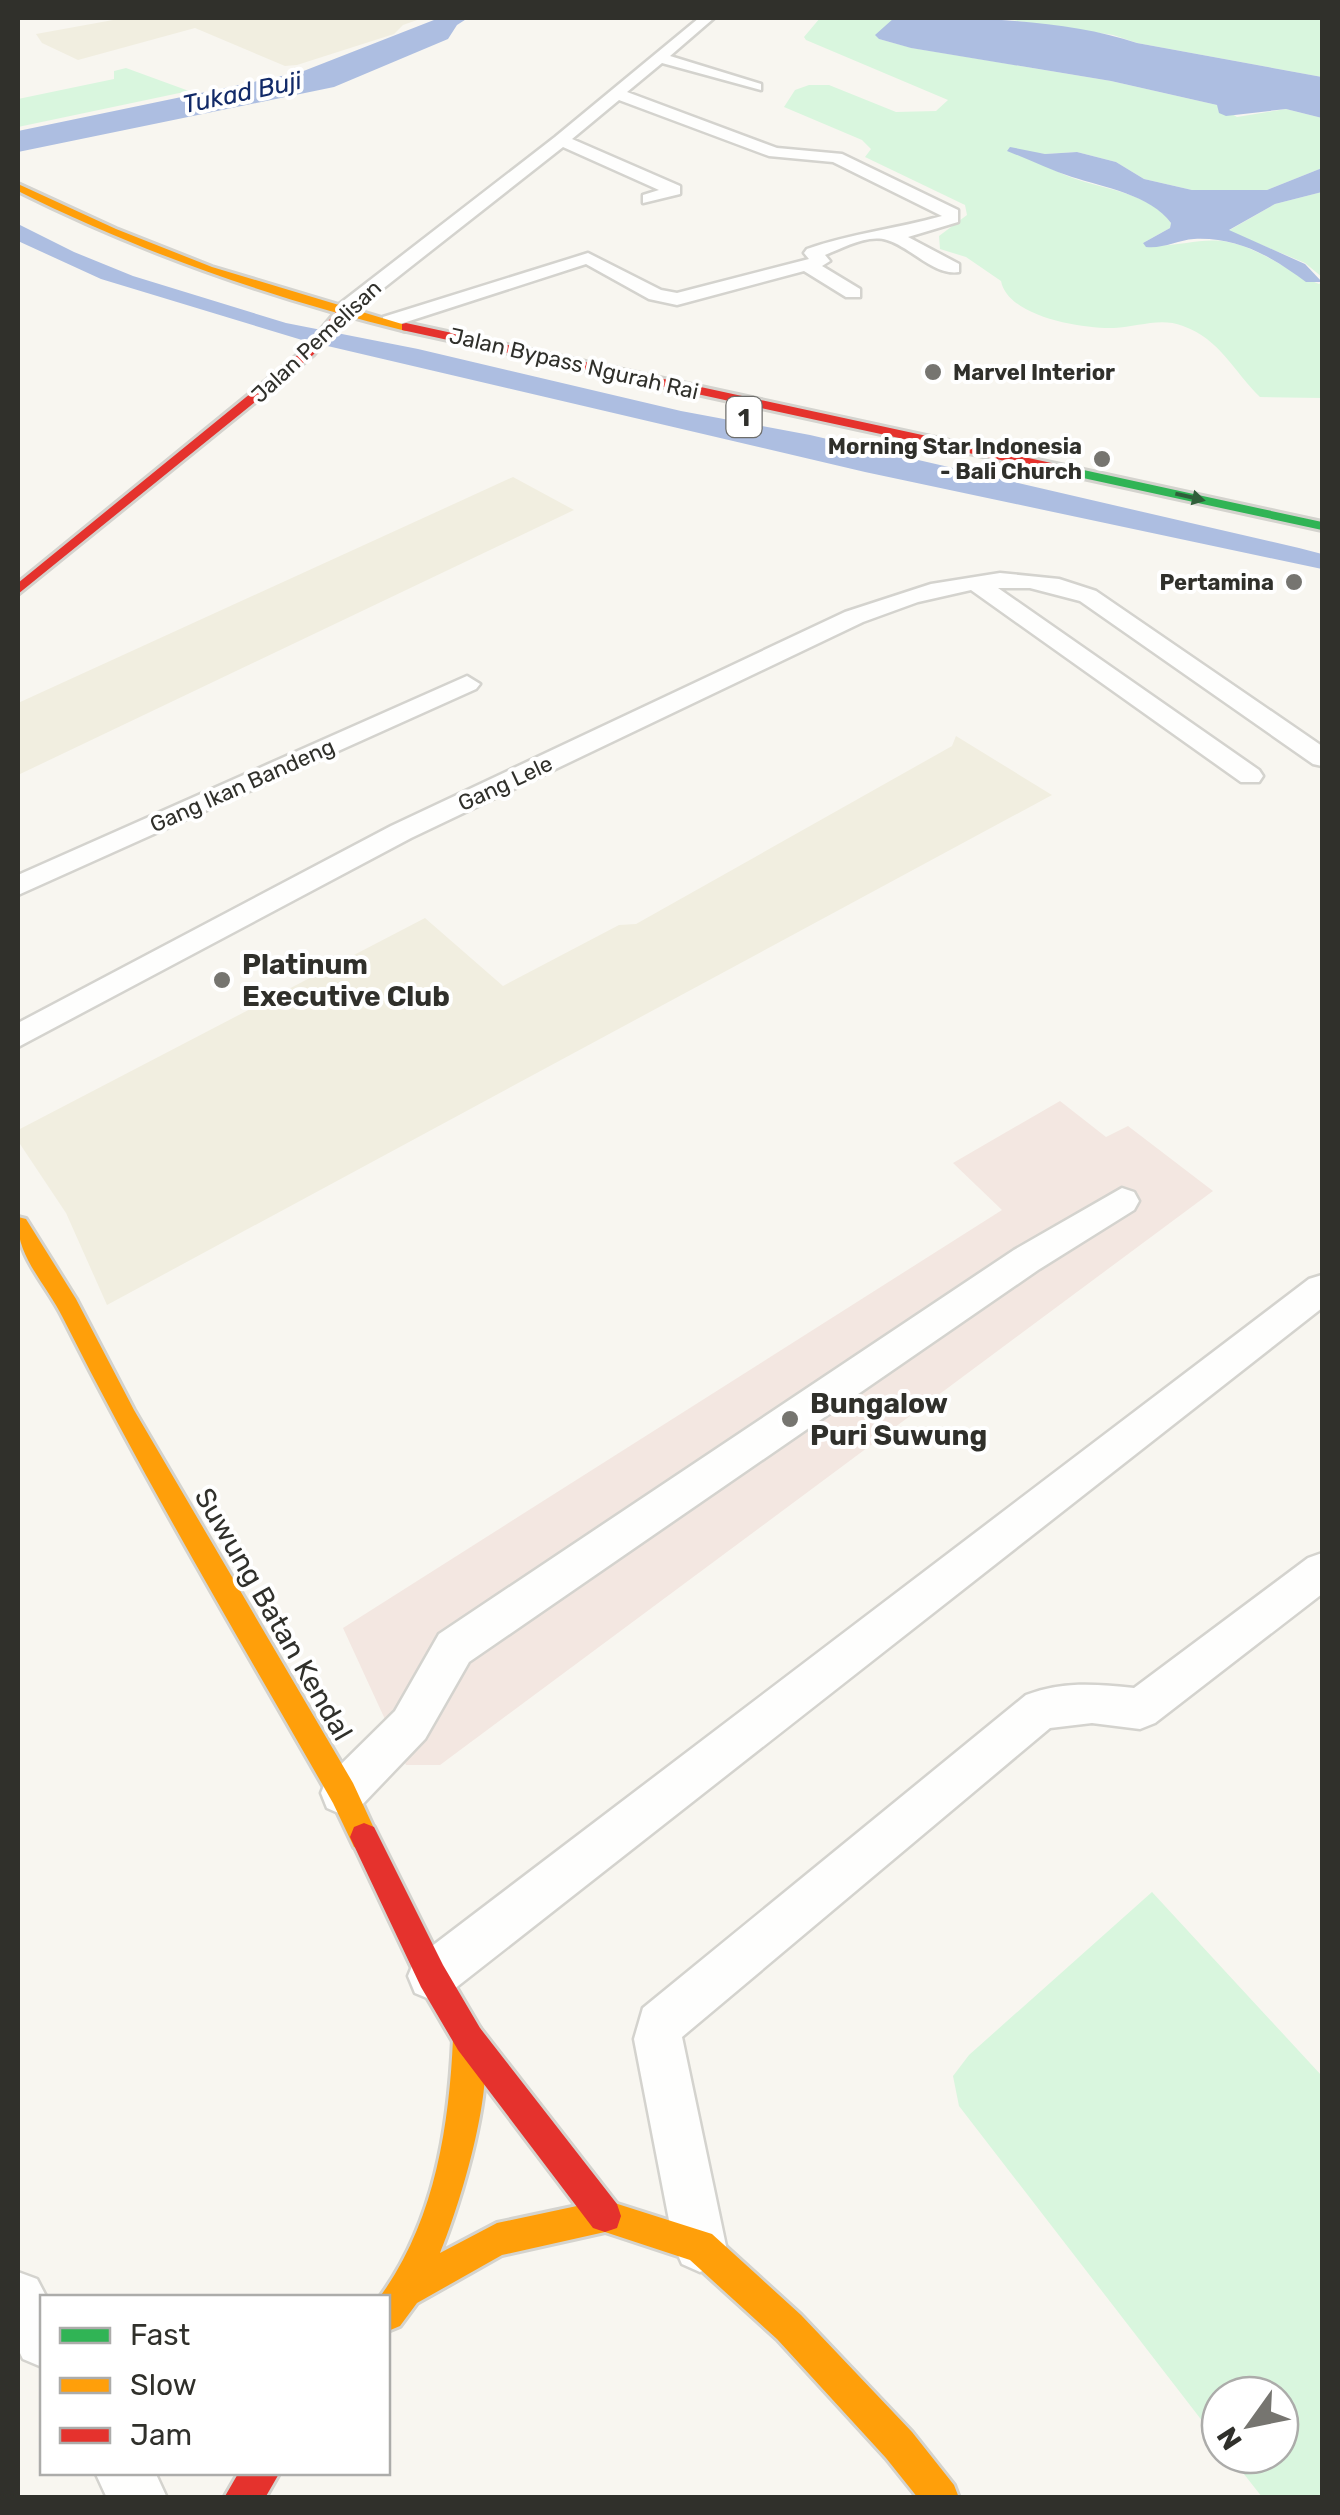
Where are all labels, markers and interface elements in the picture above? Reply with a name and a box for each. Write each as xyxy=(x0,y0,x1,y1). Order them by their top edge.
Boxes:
water label: Tukad Buji xyxy=(180,66,305,119)
street label: Jalan Pemelisan xyxy=(246,274,387,408)
street label: Jalan Bypass Ngurah Rai xyxy=(447,322,701,405)
place label: Marvel Interior xyxy=(953,359,1115,386)
marker: Marvel Interior xyxy=(922,361,944,383)
road number: 1 xyxy=(726,397,762,437)
place label: Morning Star Indonesia - Bali Church xyxy=(828,433,1082,485)
marker: Morning Star Indonesia - Bali Church xyxy=(1091,448,1113,470)
one-way arrow xyxy=(1175,490,1206,505)
place label: Pertamina xyxy=(1159,569,1274,596)
marker: Pertamina xyxy=(1283,571,1305,593)
street label: Gang Ikan Bandeng xyxy=(146,733,339,838)
street label: Gang Lele xyxy=(454,750,557,817)
place label: Platinum Executive Club xyxy=(242,948,450,1013)
marker: Platinum Executive Club xyxy=(211,969,233,991)
place label: Bungalow Puri Suwung xyxy=(810,1387,987,1452)
marker: Bungalow Puri Suwung xyxy=(779,1408,801,1430)
street label: Suwung Batan Kendal xyxy=(188,1482,359,1746)
legend xyxy=(40,2295,390,2475)
text: Fast xyxy=(130,2317,190,2353)
text: Slow xyxy=(130,2367,197,2403)
north arrow xyxy=(1200,2375,1300,2475)
text: Jam xyxy=(130,2417,192,2453)
text: N xyxy=(1210,2421,1249,2456)

